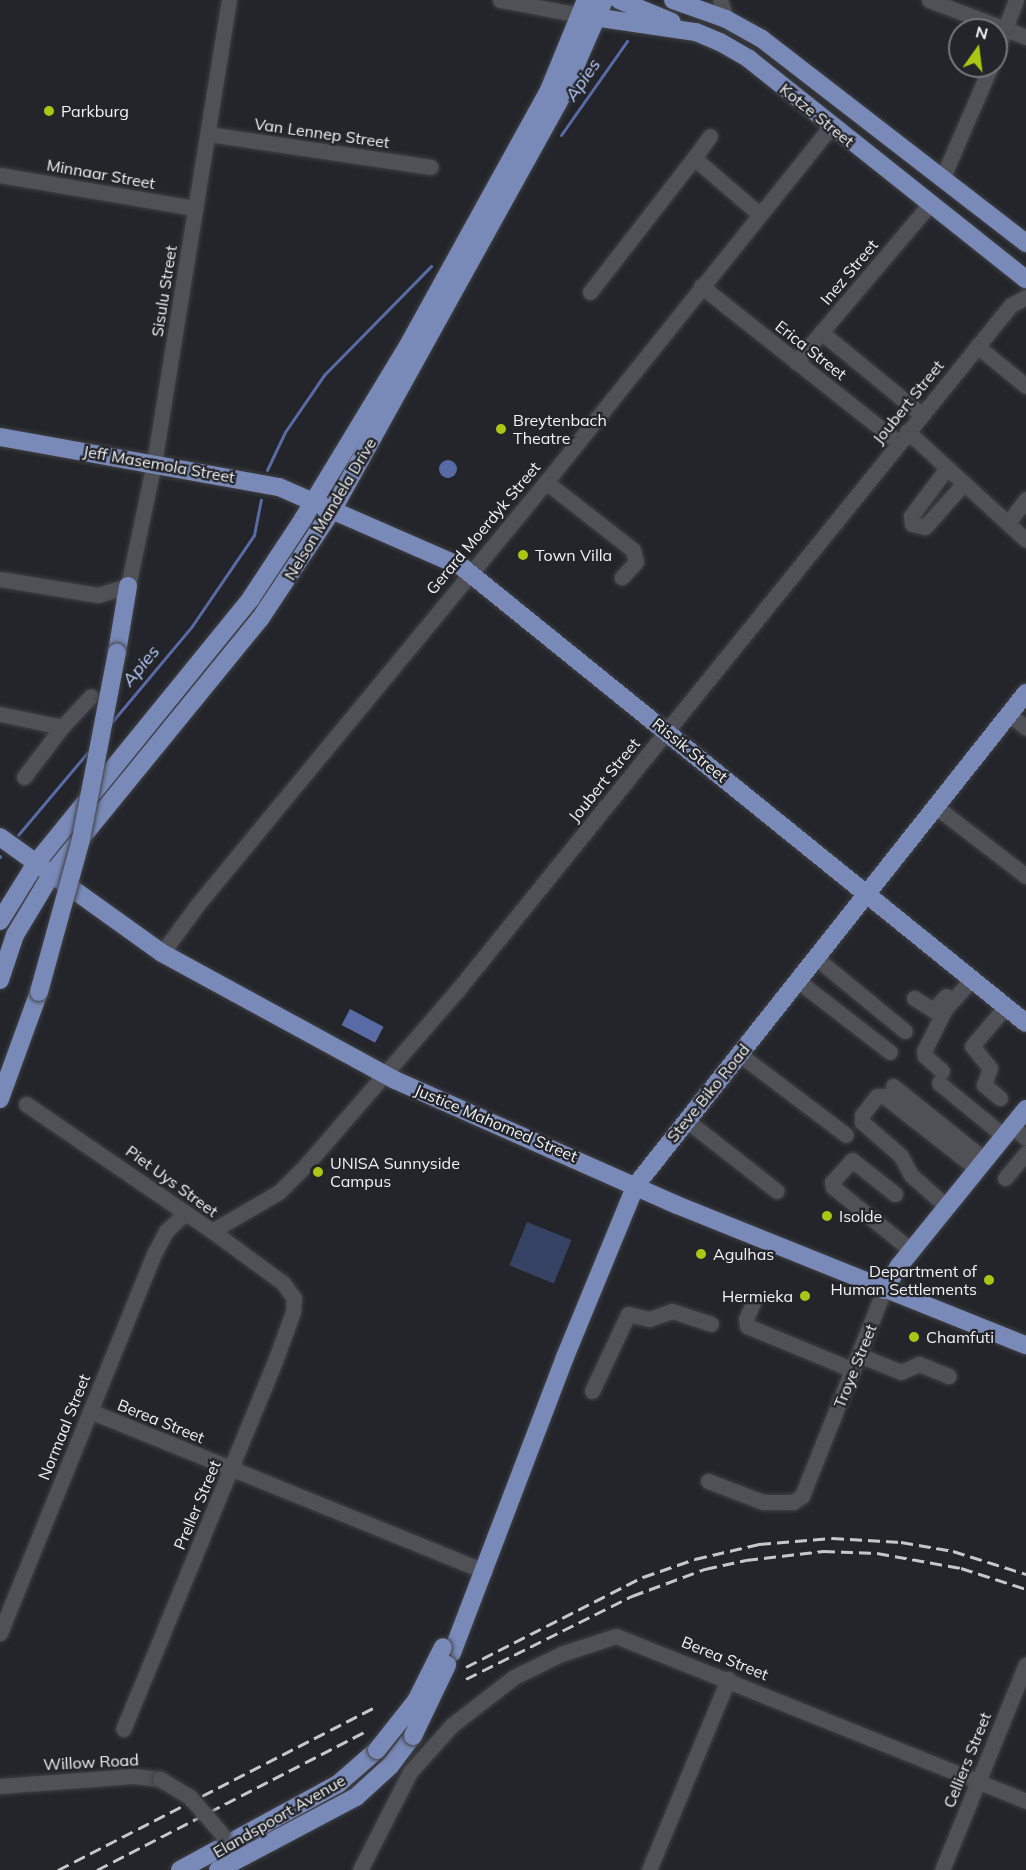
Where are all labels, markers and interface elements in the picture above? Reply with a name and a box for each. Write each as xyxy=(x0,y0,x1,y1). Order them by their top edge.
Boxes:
north arrow xyxy=(948,18,1008,78)
text: N xyxy=(974,21,990,44)
water label: Apies xyxy=(561,55,605,105)
street label: Kotze Street xyxy=(776,79,858,151)
place label: Parkburg xyxy=(61,101,129,121)
marker: Parkburg xyxy=(42,104,56,118)
street label: Van Lennep Street xyxy=(253,114,391,152)
street label: Minnaar Street xyxy=(45,155,157,193)
street label: Inez Street xyxy=(816,236,882,308)
street label: Sisulu Street xyxy=(147,244,181,338)
street label: Erica Street xyxy=(772,316,850,384)
street label: Joubert Street xyxy=(868,356,948,448)
place label: Breytenbach Theatre xyxy=(513,410,607,448)
marker: Breytenbach Theatre xyxy=(494,422,508,436)
street label: Nelson Mandela Drive xyxy=(280,434,380,584)
street label: Jeff Masemola Street xyxy=(82,441,236,487)
street label: Gerard Moerdyk Street xyxy=(422,458,544,598)
place label: Town Villa xyxy=(535,545,612,565)
marker: Town Villa xyxy=(516,548,530,562)
water label: Apies xyxy=(118,641,164,691)
street label: Rissik Street xyxy=(649,714,731,786)
street label: Joubert Street xyxy=(564,734,644,826)
street label: Steve Biko Road xyxy=(663,1040,753,1146)
street label: Justice Mahomed Street xyxy=(412,1080,580,1166)
street label: Piet Uys Street xyxy=(122,1141,222,1221)
place label: UNISA Sunnyside Campus xyxy=(330,1153,460,1191)
marker: UNISA Sunnyside Campus xyxy=(311,1165,325,1179)
place label: Isolde xyxy=(839,1206,882,1226)
marker: Isolde xyxy=(820,1209,834,1223)
place label: Agulhas xyxy=(713,1244,774,1264)
marker: Agulhas xyxy=(694,1247,708,1261)
place label: Department of Human Settlements xyxy=(830,1261,977,1299)
marker: Department of Human Settlements xyxy=(982,1273,996,1287)
place label: Hermieka xyxy=(722,1286,793,1306)
marker: Hermieka xyxy=(798,1289,812,1303)
street label: Troye Street xyxy=(829,1321,881,1411)
place label: Chamfuti xyxy=(926,1327,994,1347)
marker: Chamfuti xyxy=(907,1330,921,1344)
street label: Normaal Street xyxy=(34,1371,94,1483)
street label: Berea Street xyxy=(115,1395,207,1447)
street label: Preller Street xyxy=(170,1457,224,1553)
street label: Berea Street xyxy=(679,1632,771,1684)
street label: Celliers Street xyxy=(939,1709,995,1811)
street label: Willow Road xyxy=(43,1750,139,1774)
street label: Elandspoort Avenue xyxy=(210,1770,348,1862)

